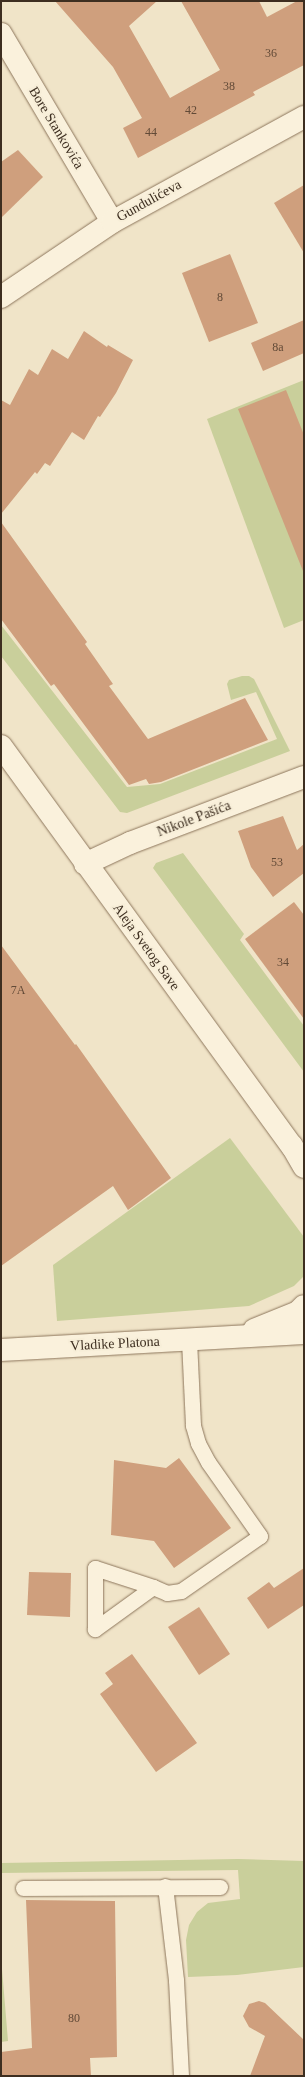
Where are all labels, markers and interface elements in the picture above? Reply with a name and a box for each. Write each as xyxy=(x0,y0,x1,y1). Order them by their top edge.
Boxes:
house number: 36 xyxy=(265,47,277,61)
house number: 38 xyxy=(223,80,235,94)
street label: Bore Stankovića xyxy=(25,84,87,172)
house number: 42 xyxy=(185,104,197,118)
house number: 44 xyxy=(145,126,157,140)
street label: Gundulićeva xyxy=(114,176,184,226)
house number: 8 xyxy=(217,291,223,305)
house number: 8a xyxy=(272,341,284,355)
street label: Nikole Pašića xyxy=(155,797,233,841)
house number: 53 xyxy=(271,856,283,870)
street label: Aleja Svetog Save xyxy=(109,900,183,994)
house number: 34 xyxy=(277,956,289,970)
house number: 7A xyxy=(11,984,25,998)
street label: Vladike Platona xyxy=(70,1333,160,1355)
house number: 80 xyxy=(68,2012,80,2026)

